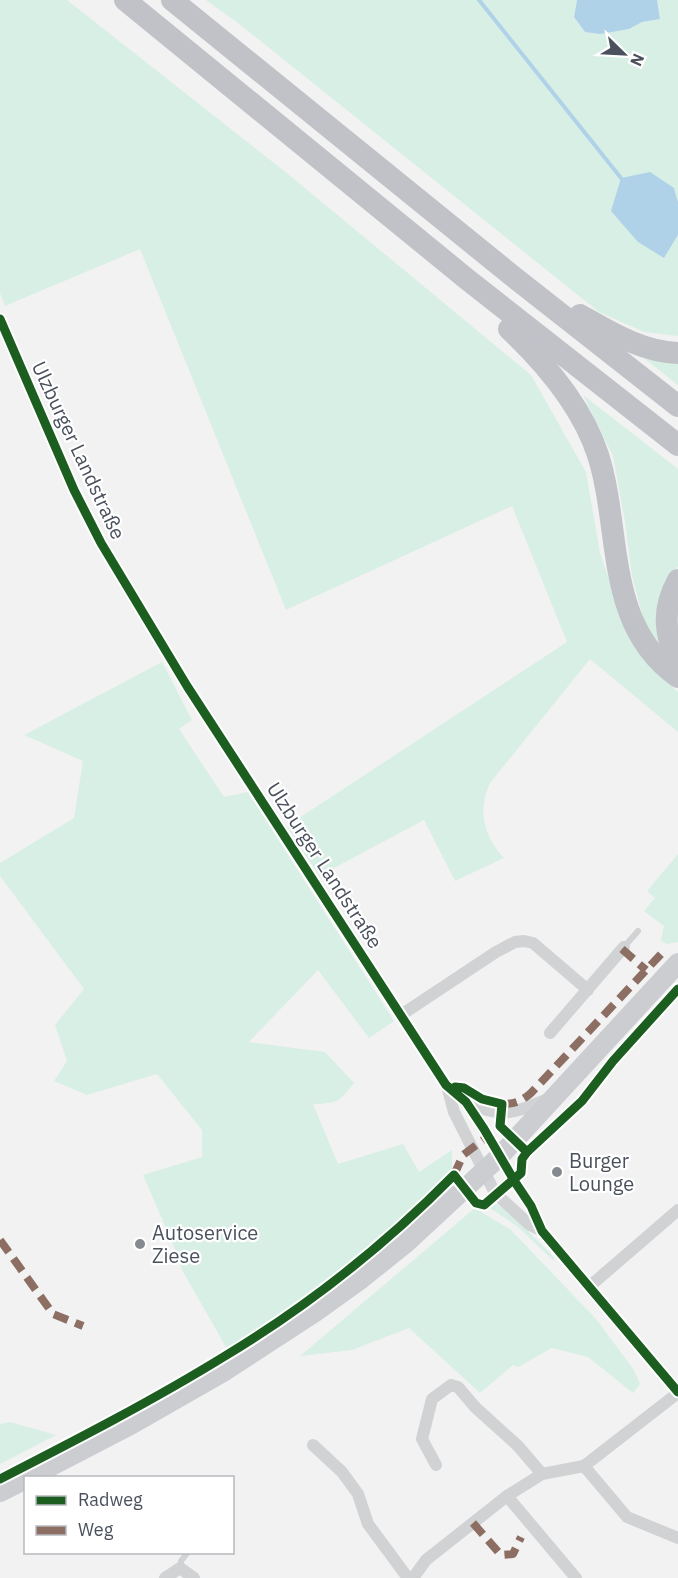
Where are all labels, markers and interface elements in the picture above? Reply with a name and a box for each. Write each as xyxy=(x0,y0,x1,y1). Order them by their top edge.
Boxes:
north arrow xyxy=(594,24,654,84)
text: N xyxy=(626,51,649,69)
street label: Ulzburger Landstraße xyxy=(26,357,132,543)
street label: Ulzburger Landstraße xyxy=(261,776,389,954)
place label: Burger Lounge xyxy=(569,1147,634,1197)
marker: Burger Lounge xyxy=(550,1165,564,1179)
place label: Autoservice Ziese xyxy=(152,1219,258,1269)
marker: Autoservice Ziese xyxy=(133,1237,147,1251)
legend xyxy=(24,1476,234,1554)
text: Radweg xyxy=(78,1488,143,1511)
text: Weg xyxy=(78,1518,114,1541)

